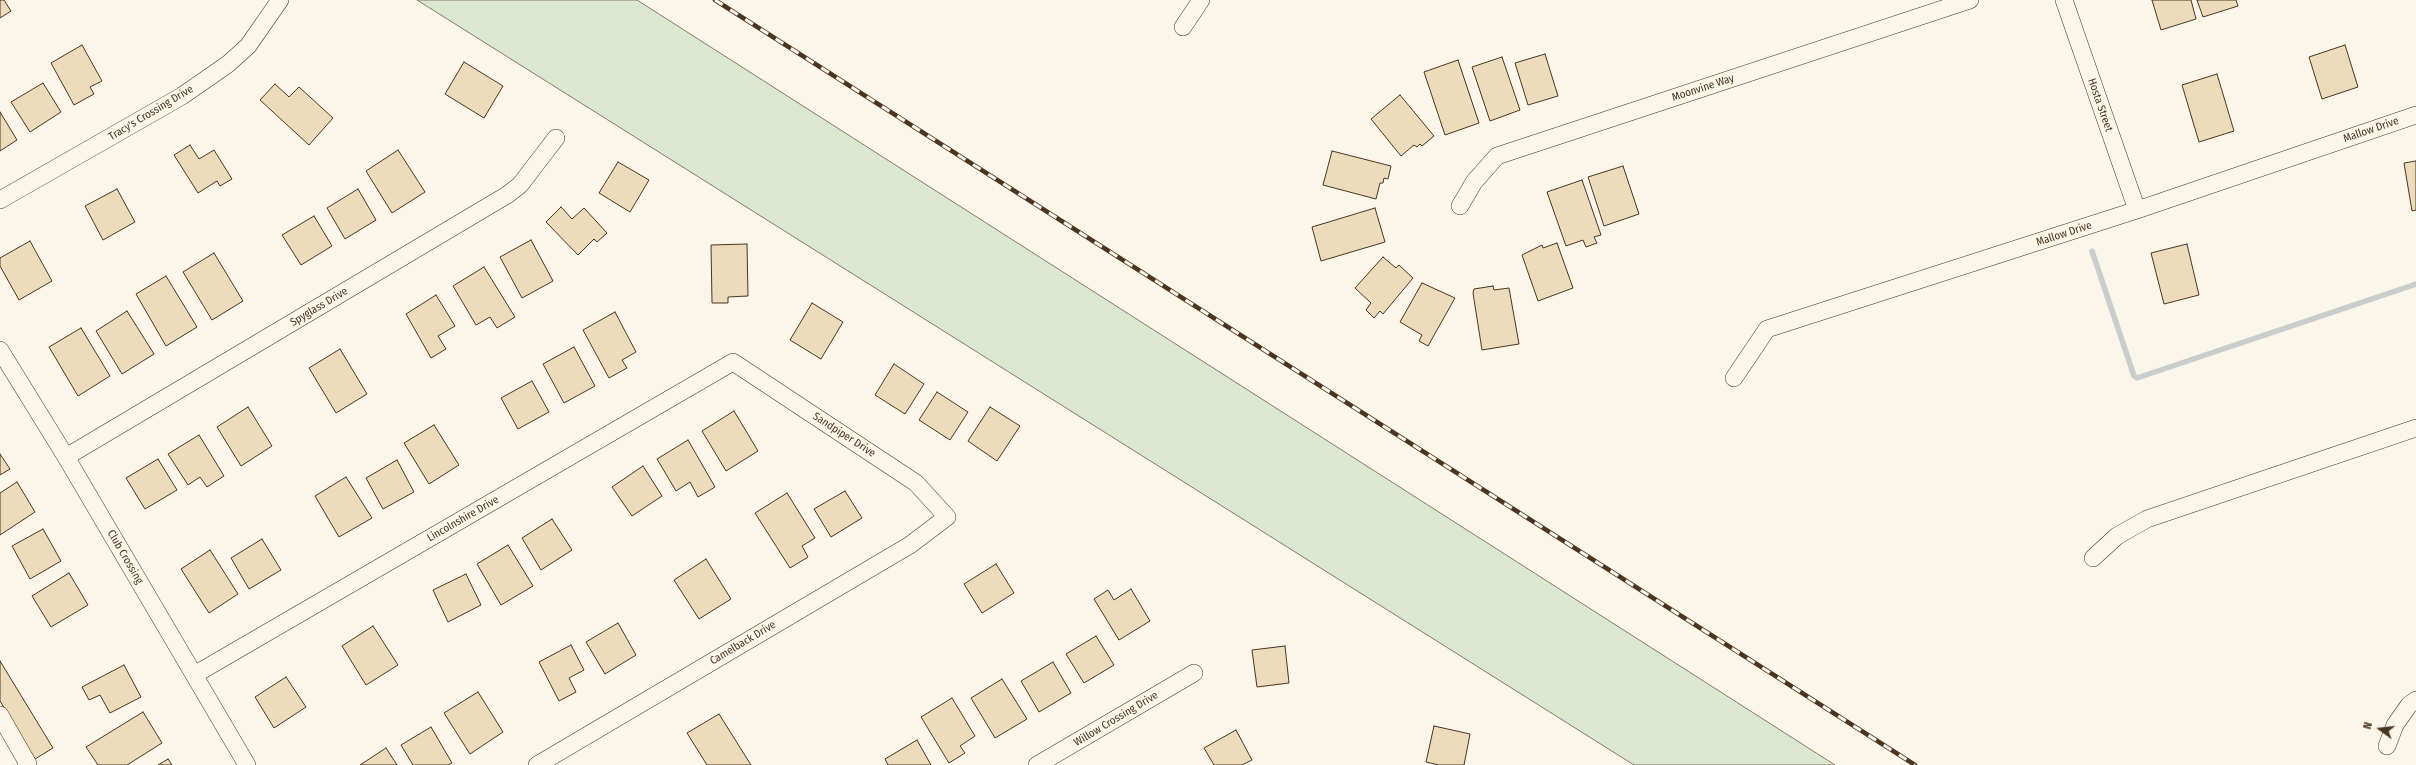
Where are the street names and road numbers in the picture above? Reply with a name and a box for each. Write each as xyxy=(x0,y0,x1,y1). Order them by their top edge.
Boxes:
street label: Moonvine Way xyxy=(1670,72,1736,104)
street label: Hosta Street xyxy=(2085,77,2115,133)
street label: Tracy's Crossing Drive xyxy=(106,83,196,143)
street label: Mallow Drive xyxy=(2342,114,2400,146)
street label: Mallow Drive xyxy=(2035,219,2093,249)
street label: Spyglass Drive xyxy=(288,285,350,329)
street label: Sandpiper Drive xyxy=(810,410,878,460)
street label: Lincolnshire Drive xyxy=(425,493,501,545)
street label: Club Crossing xyxy=(104,528,146,586)
street label: Camelback Drive xyxy=(708,618,778,668)
street label: Willow Crossing Drive xyxy=(1071,689,1161,749)

